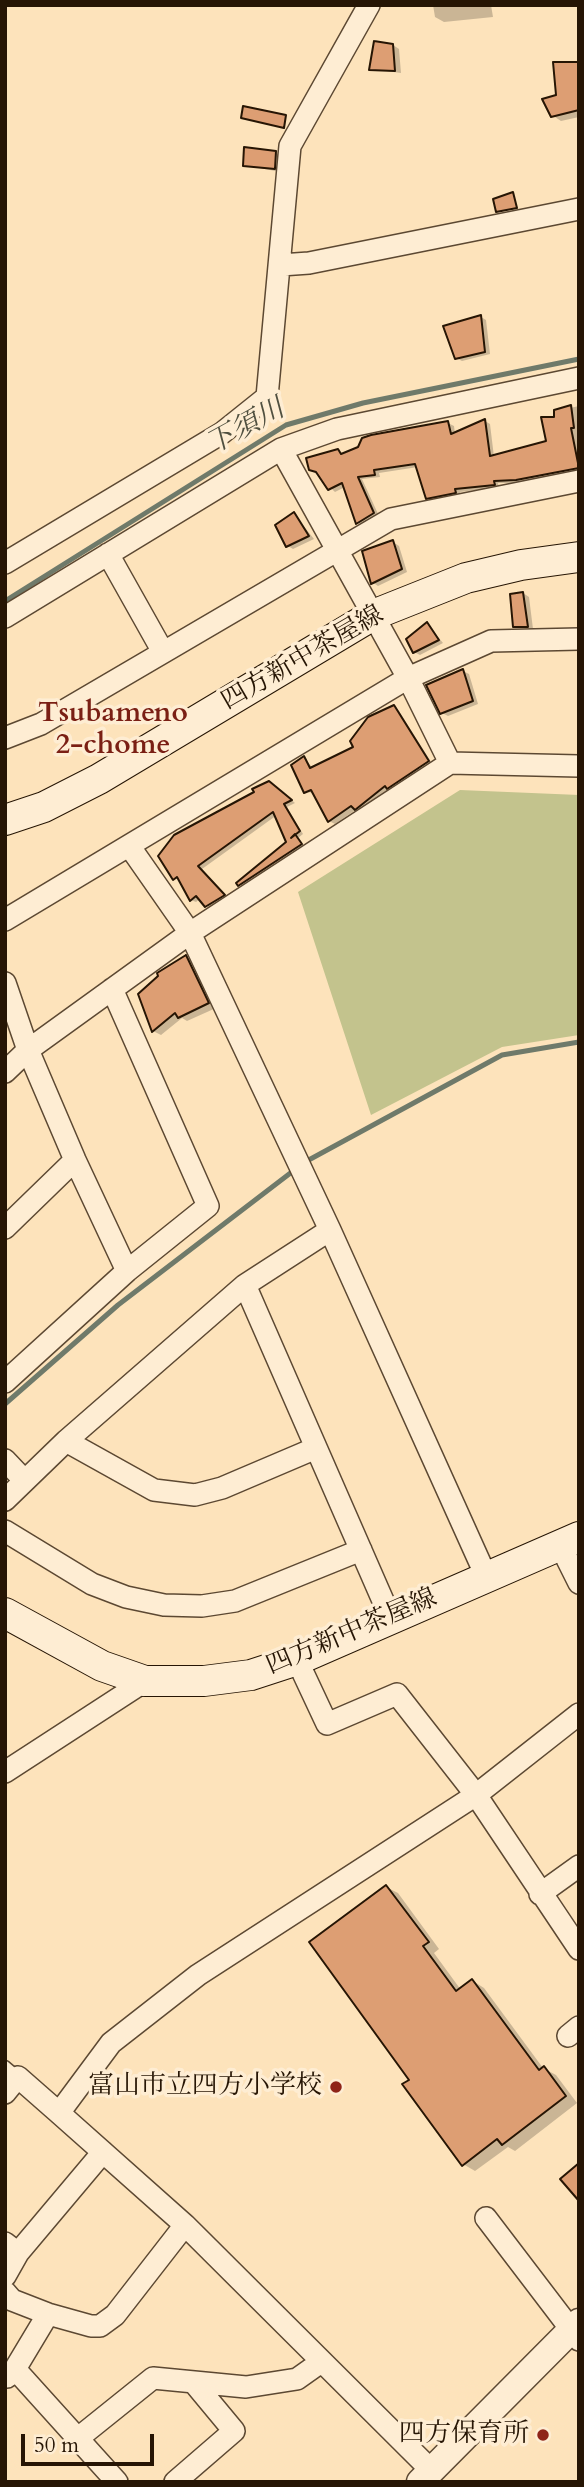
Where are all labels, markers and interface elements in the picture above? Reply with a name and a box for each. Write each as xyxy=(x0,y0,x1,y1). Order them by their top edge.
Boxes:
water label: 下須川 xyxy=(201,393,291,463)
street label: 四方新中茶屋線 xyxy=(216,600,390,718)
district label: Tsubameno 2-chome xyxy=(38,698,188,764)
street label: 四方新中茶屋線 xyxy=(262,1583,442,1683)
place label: 富山市立四方小学校 xyxy=(88,2071,322,2103)
marker: 富山市立四方小学校 xyxy=(328,2079,344,2095)
place label: 四方保育所 xyxy=(399,2419,529,2451)
scale bar xyxy=(24,2420,158,2464)
marker: 四方保育所 xyxy=(535,2427,551,2443)
text: 50 m xyxy=(34,2431,79,2460)

